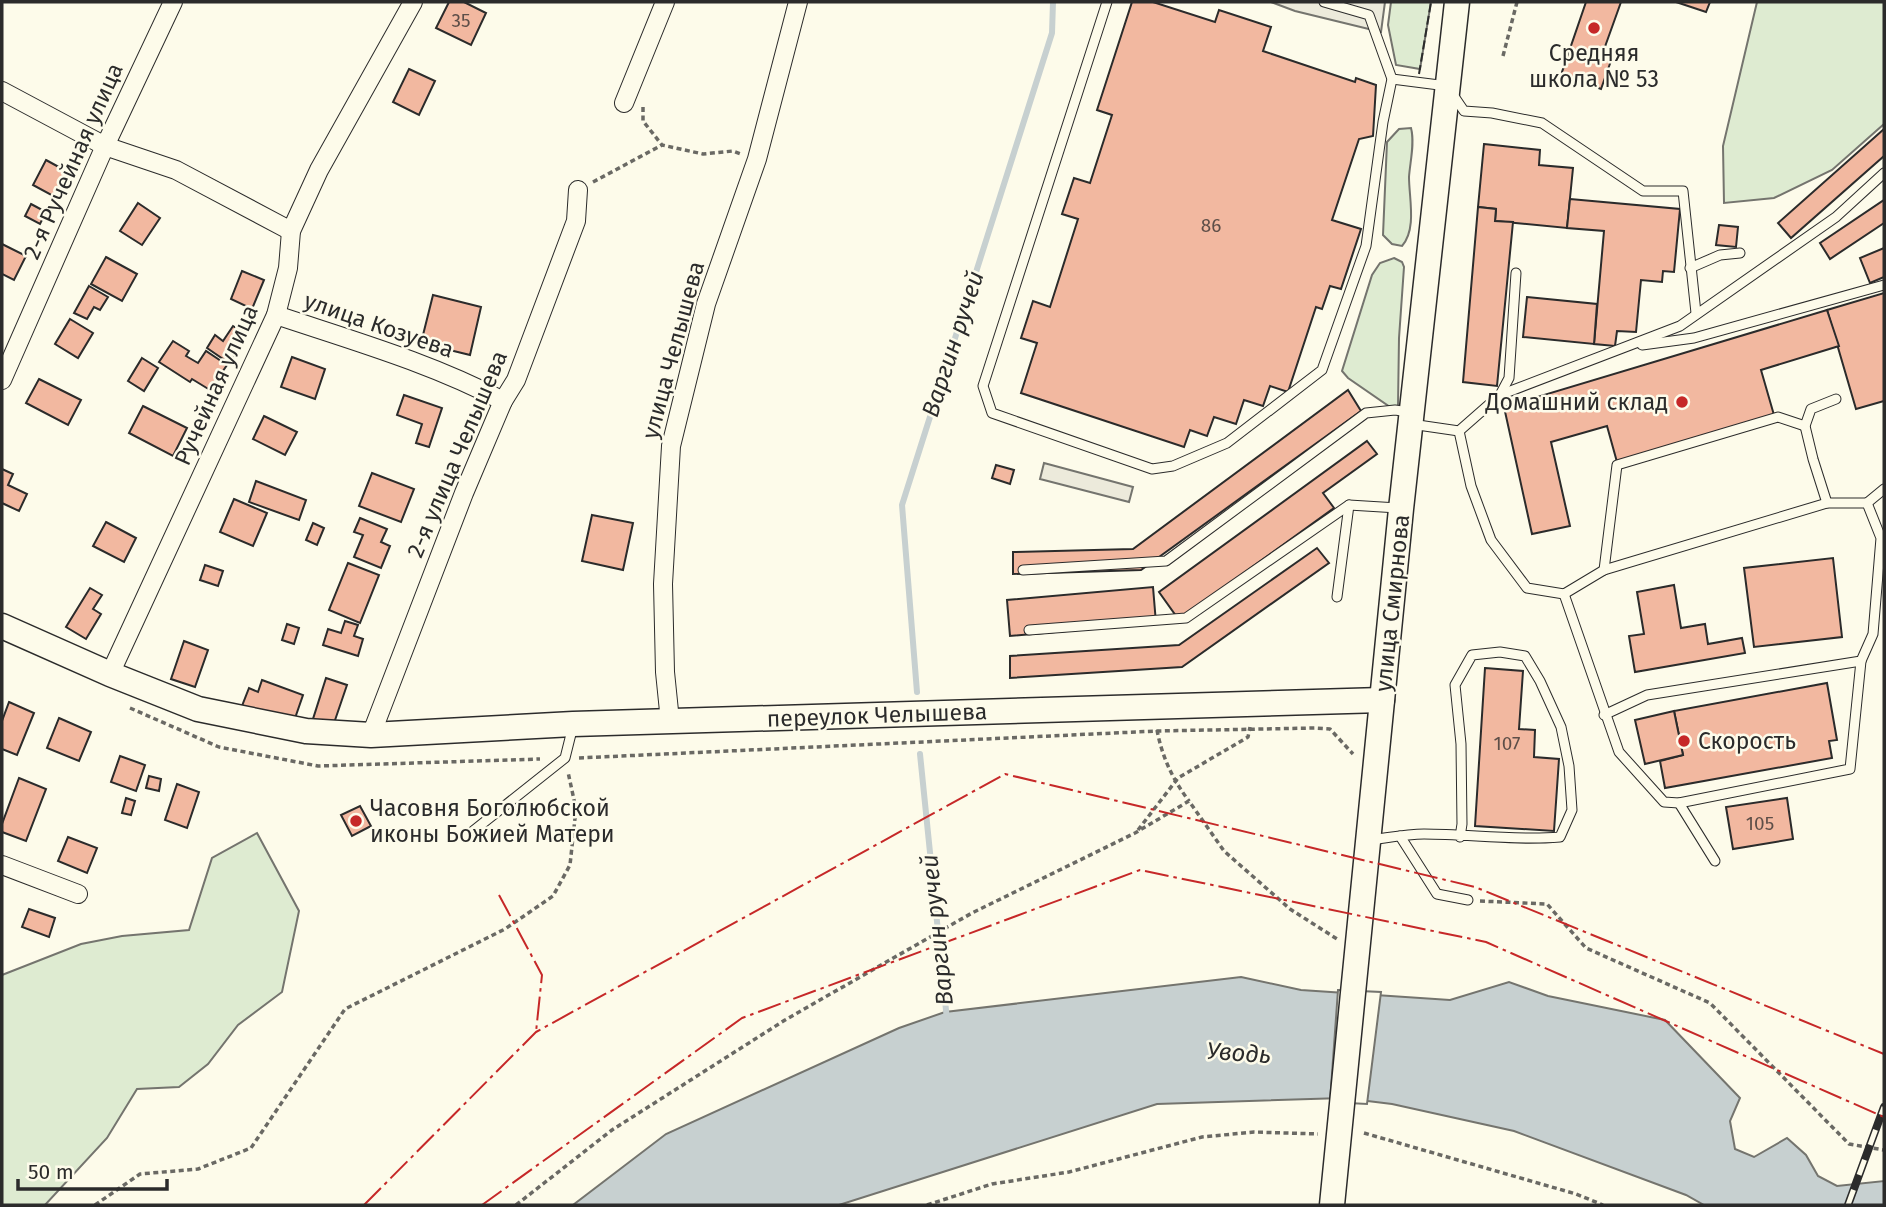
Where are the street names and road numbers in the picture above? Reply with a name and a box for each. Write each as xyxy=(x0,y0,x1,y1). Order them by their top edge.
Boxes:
street label: 2-я Ручейная улица xyxy=(17,59,129,263)
street label: улица Челышева xyxy=(636,258,710,442)
street label: улица Козуева xyxy=(300,286,458,364)
street label: Ручейная улица xyxy=(168,300,264,470)
street label: 2-я улица Челышева xyxy=(401,346,513,562)
street label: улица Смирнова xyxy=(1369,513,1415,693)
street label: переулок Челышева xyxy=(766,697,988,733)

